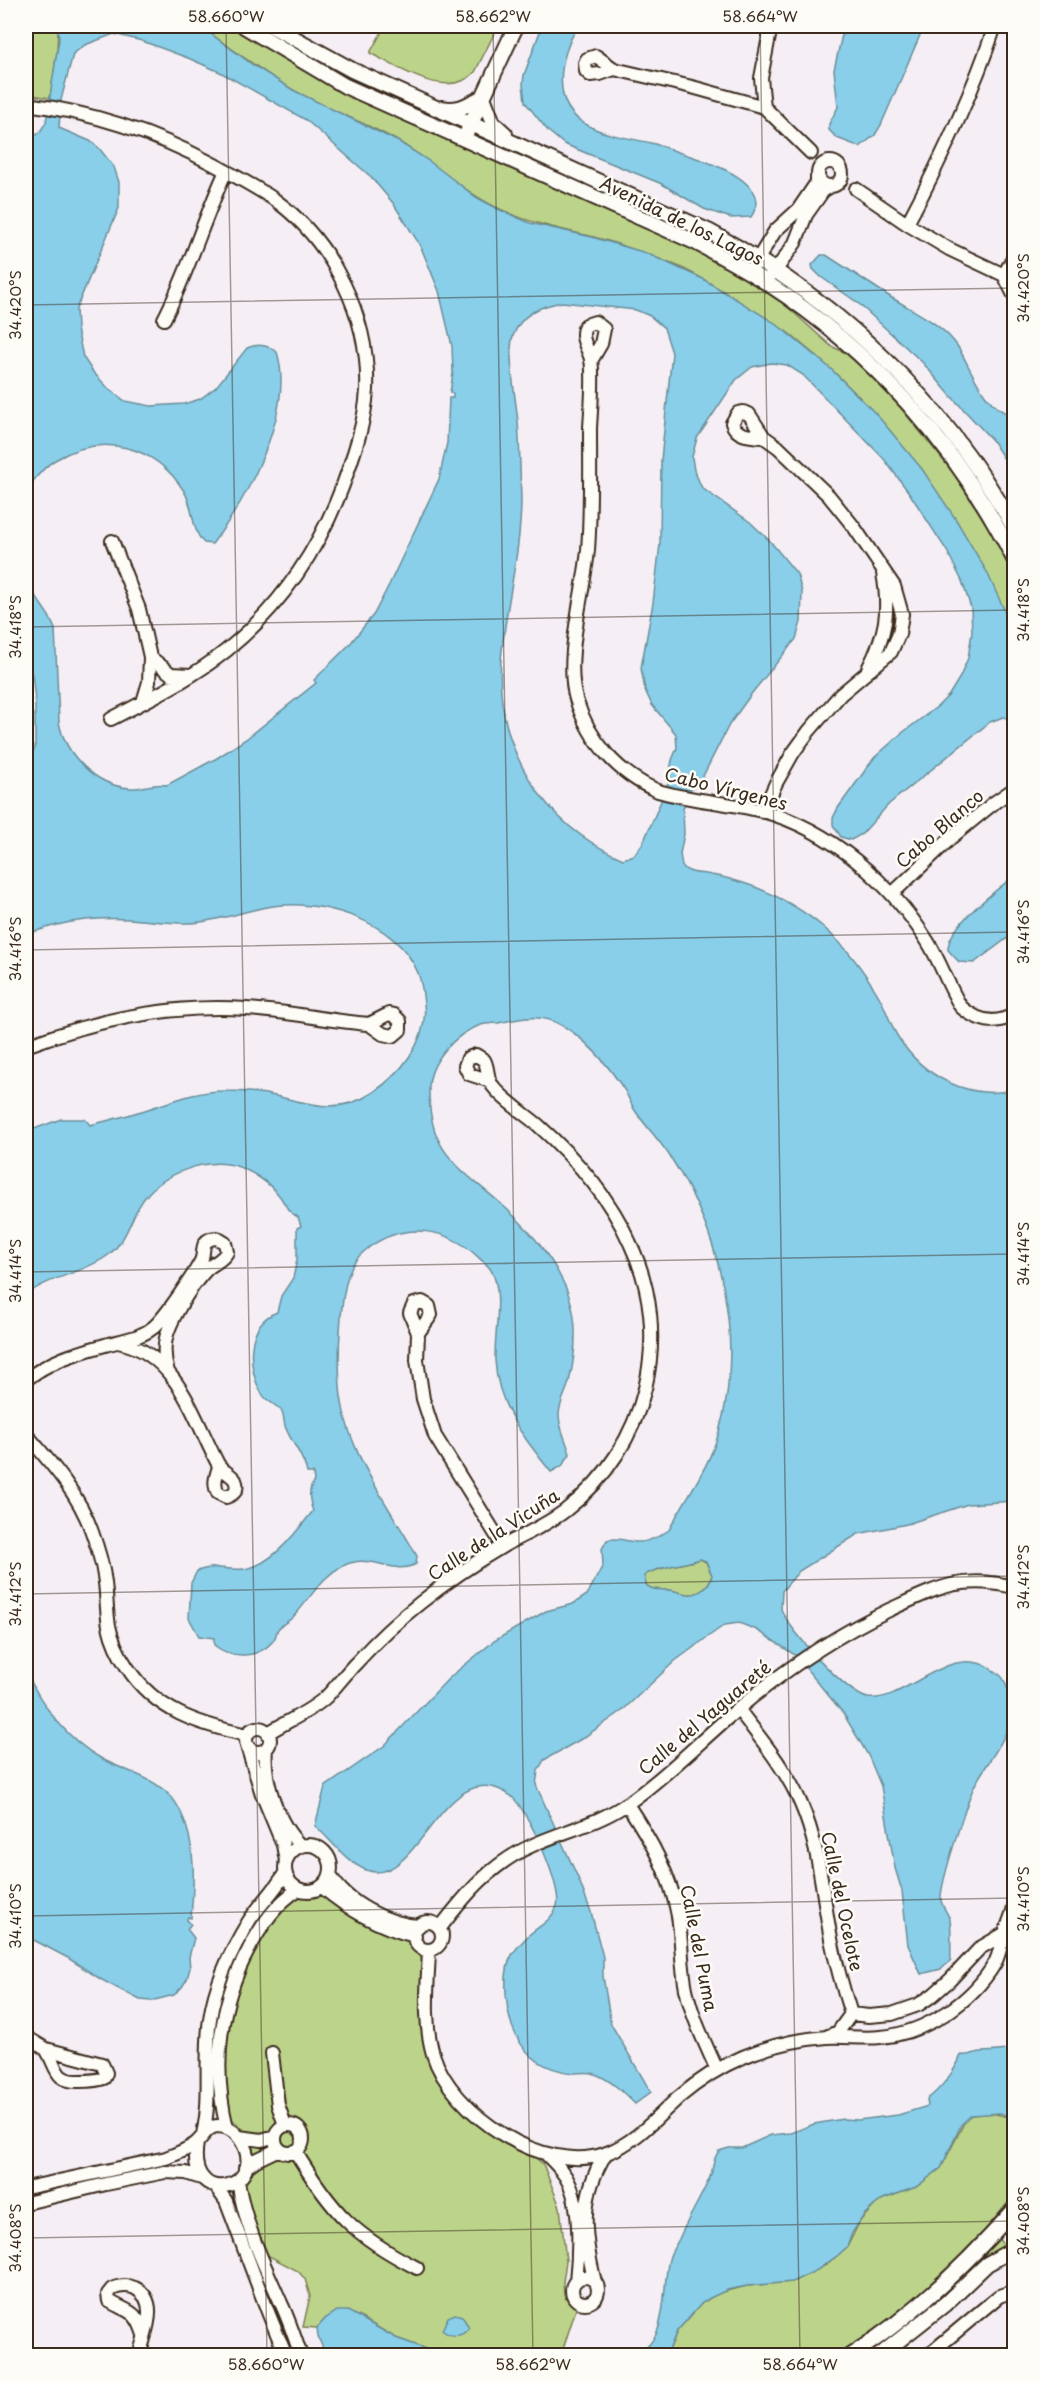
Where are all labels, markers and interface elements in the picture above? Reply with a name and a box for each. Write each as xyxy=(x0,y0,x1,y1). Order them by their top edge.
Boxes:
text: 58.660°W xyxy=(188,4,265,27)
text: 58.662°W xyxy=(455,4,531,27)
text: 58.664°W xyxy=(722,4,798,27)
street label: Avenida de los Lagos xyxy=(596,169,768,271)
text: 34.420°S xyxy=(1011,253,1034,323)
text: 34.420°S xyxy=(3,270,26,340)
text: 34.418°S xyxy=(1011,578,1034,642)
text: 34.418°S xyxy=(3,595,26,659)
street label: Cabo Vírgenes xyxy=(662,760,790,816)
street label: Cabo Blanco xyxy=(889,782,989,874)
text: 34.416°S xyxy=(1011,900,1034,964)
text: 34.416°S xyxy=(3,917,26,981)
text: 34.414°S xyxy=(1011,1222,1034,1286)
text: 34.414°S xyxy=(3,1239,26,1303)
street label: Calle de la Vicuña xyxy=(422,1481,565,1587)
text: 34.412°S xyxy=(1011,1544,1034,1610)
text: 34.412°S xyxy=(3,1561,26,1627)
street label: Calle del Yaguareté xyxy=(632,1653,776,1781)
street label: Calle del Ocelote xyxy=(815,1829,871,1973)
text: 34.410°S xyxy=(1011,1866,1034,1932)
street label: Calle del Puma xyxy=(674,1882,726,2015)
text: 34.410°S xyxy=(3,1883,26,1949)
text: 34.408°S xyxy=(1011,2186,1034,2256)
text: 34.408°S xyxy=(3,2203,26,2273)
text: 58.660°W xyxy=(228,2352,305,2375)
text: 58.662°W xyxy=(495,2352,571,2375)
text: 58.664°W xyxy=(762,2352,838,2375)

